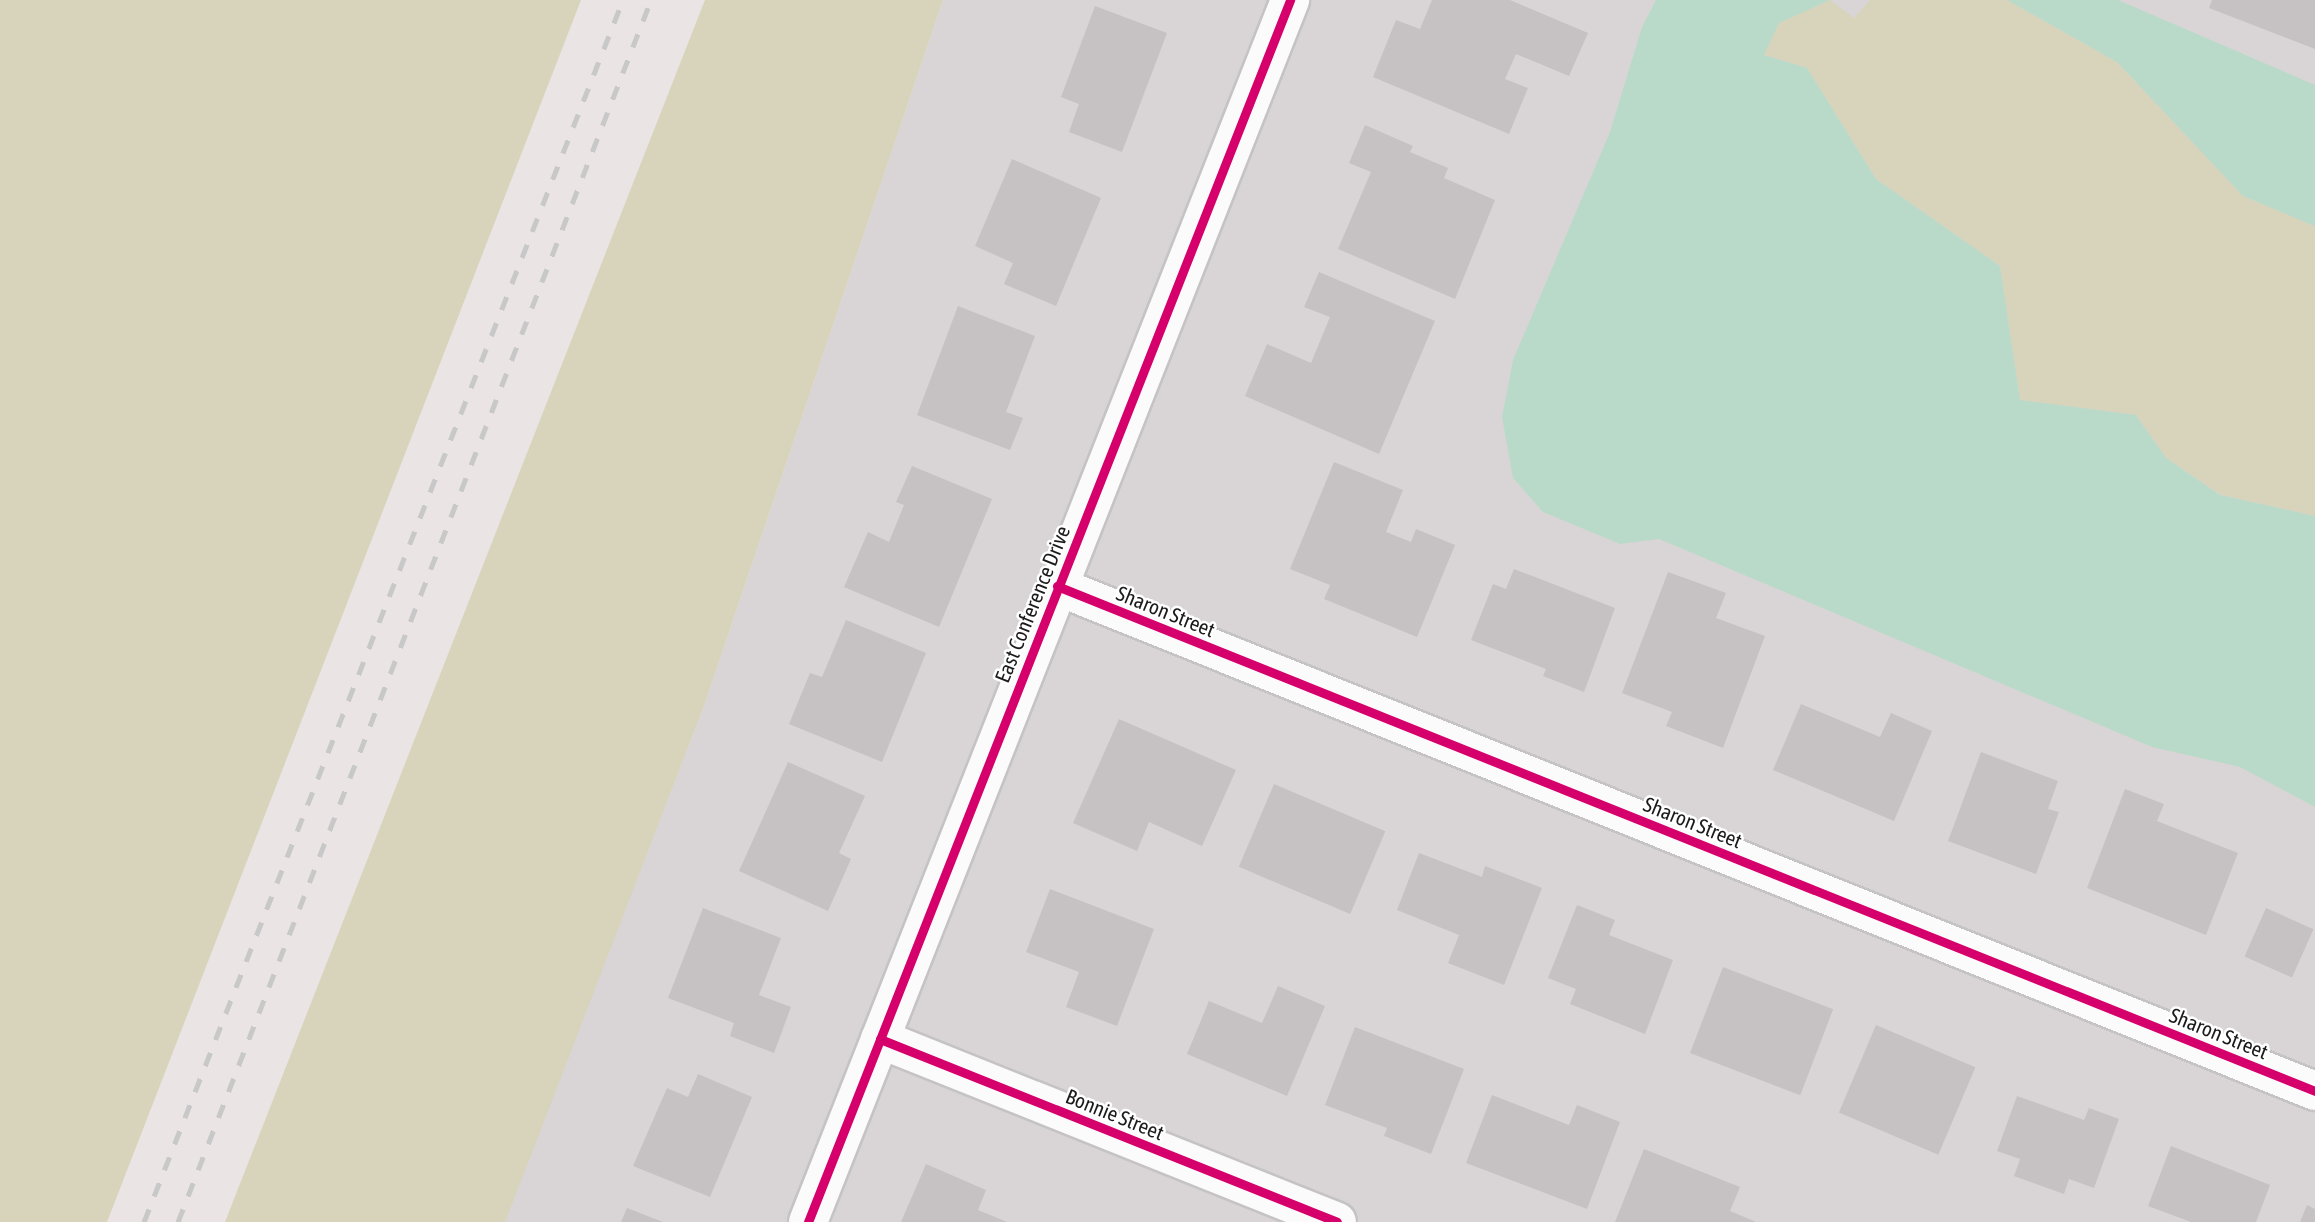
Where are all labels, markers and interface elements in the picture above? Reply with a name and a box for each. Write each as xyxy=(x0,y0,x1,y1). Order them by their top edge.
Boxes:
street label: East Conference Drive xyxy=(989,522,1075,686)
street label: Sharon Street xyxy=(1113,580,1219,642)
street label: Sharon Street xyxy=(1640,791,1746,853)
street label: Sharon Street xyxy=(2166,1002,2272,1064)
street label: Bonnie Street xyxy=(1062,1083,1168,1145)

